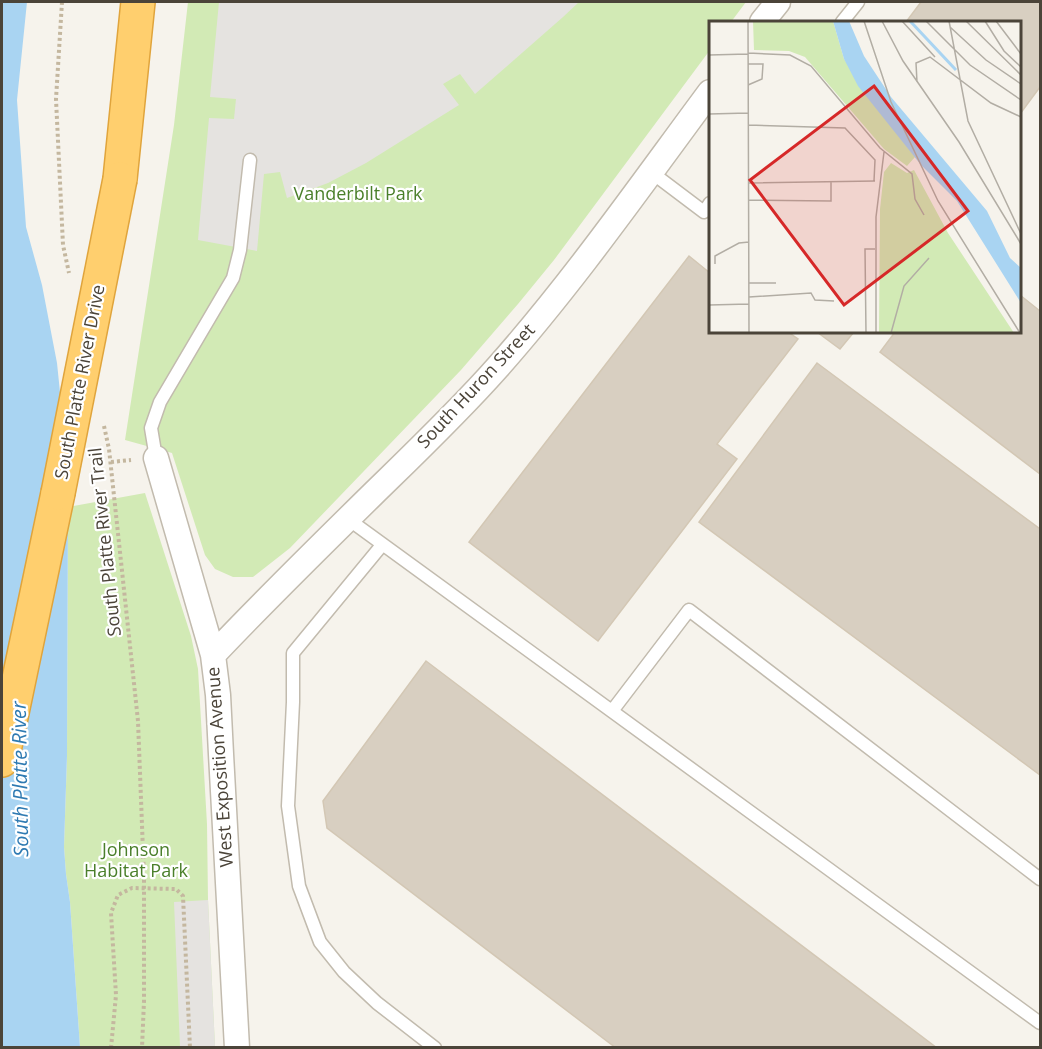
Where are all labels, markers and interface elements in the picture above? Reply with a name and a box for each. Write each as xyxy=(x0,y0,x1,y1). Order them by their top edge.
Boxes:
inset map xyxy=(709,21,1021,333)
park label: Vanderbilt Park xyxy=(293,181,423,205)
street label: South Platte River Drive xyxy=(48,282,110,481)
street label: South Huron Street xyxy=(411,318,539,453)
street label: South Platte River Trail xyxy=(82,446,126,638)
street label: West Exposition Avenue xyxy=(200,666,238,868)
water label: South Platte River xyxy=(5,700,34,857)
park label: Johnson Habitat Park xyxy=(84,837,189,882)

